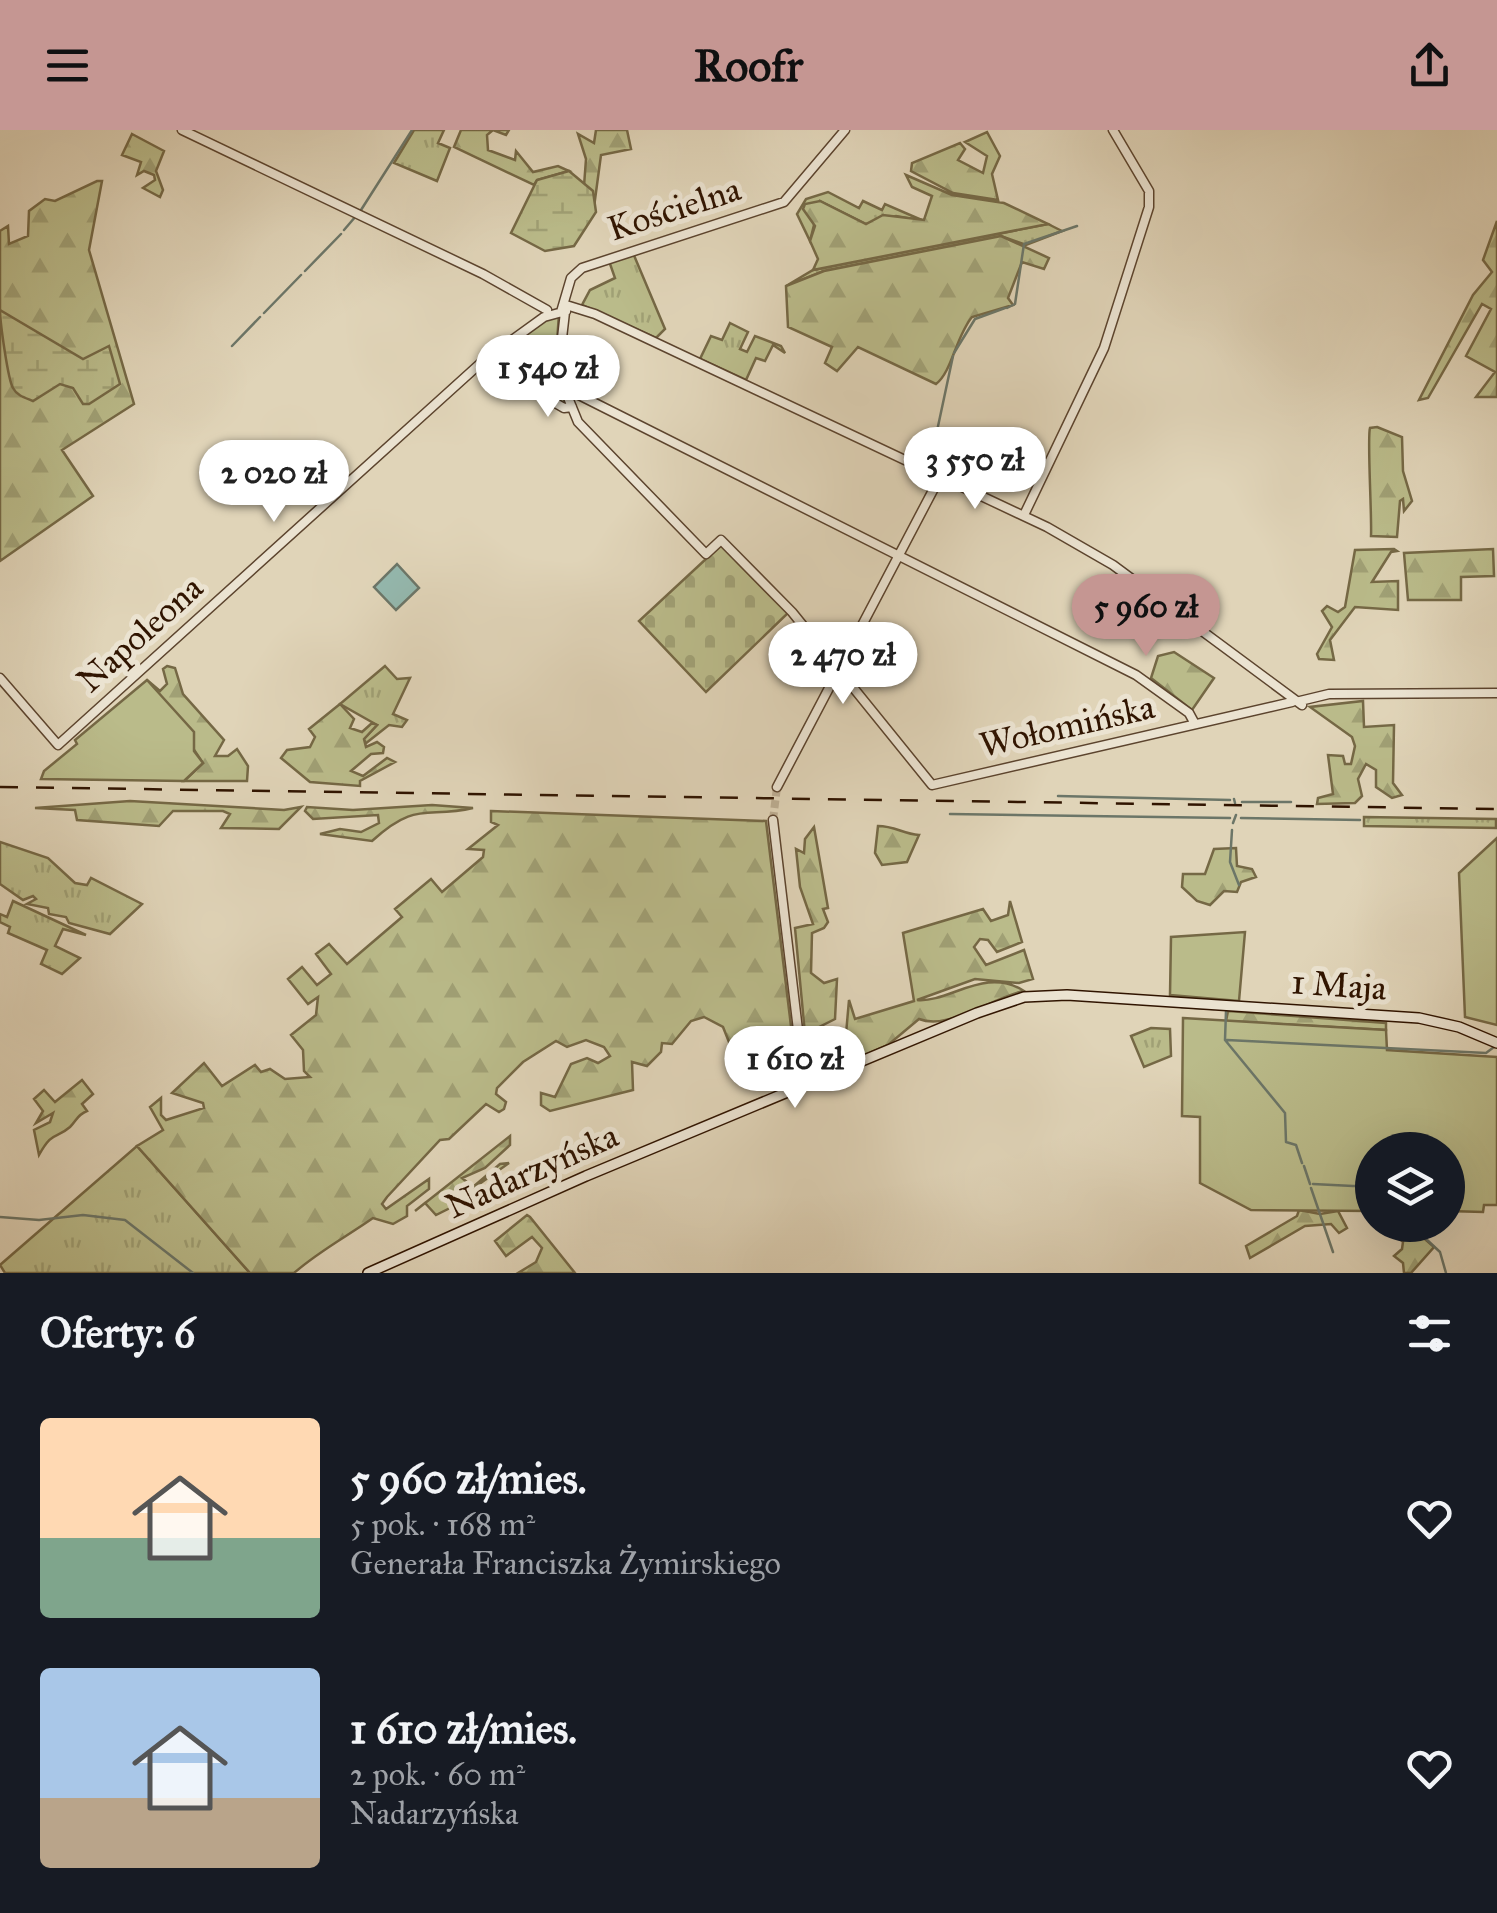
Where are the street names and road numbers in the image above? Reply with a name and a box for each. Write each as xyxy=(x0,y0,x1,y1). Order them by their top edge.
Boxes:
street label: Kościelna xyxy=(602,167,746,251)
street label: Napoleona xyxy=(68,566,212,702)
street label: Wołomińska xyxy=(975,685,1159,767)
street label: 1 Maja xyxy=(1290,960,1388,1010)
street label: Nadarzyńska xyxy=(439,1114,625,1228)

